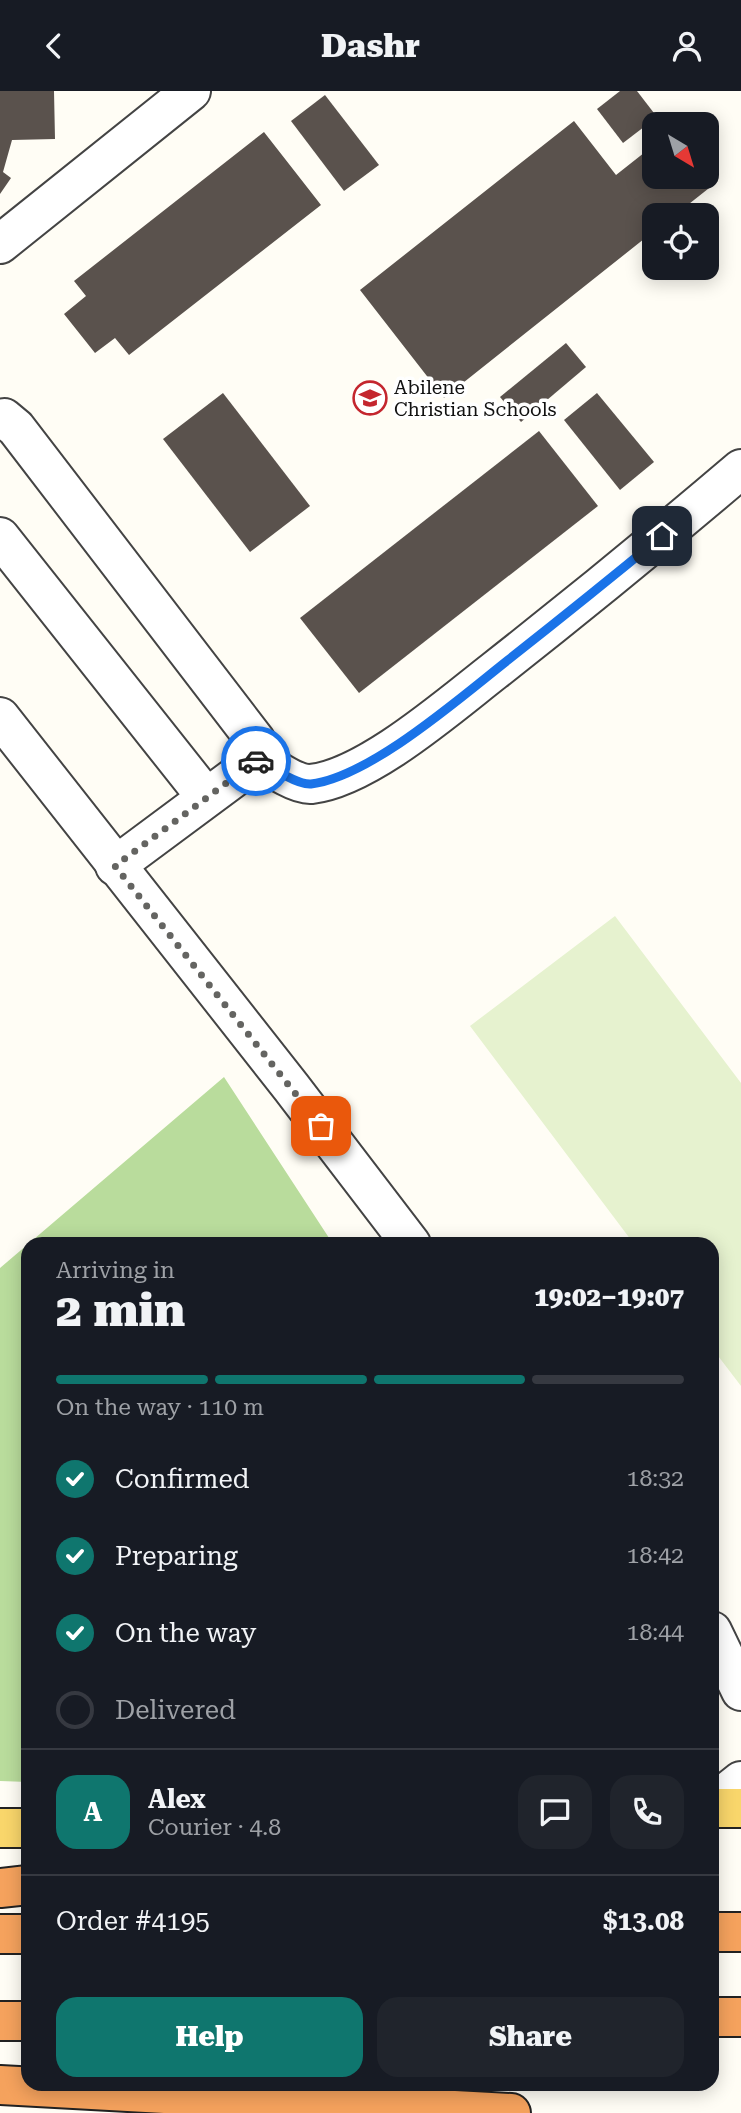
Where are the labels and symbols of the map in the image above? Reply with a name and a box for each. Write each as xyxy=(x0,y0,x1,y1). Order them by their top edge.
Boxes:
north arrow xyxy=(642,112,719,189)
place label: Abilene Christian Schools xyxy=(394,376,557,421)
school or university icon: Abilene Christian Schools xyxy=(351,379,389,417)
pin xyxy=(632,506,692,566)
courier xyxy=(221,726,291,796)
pin xyxy=(291,1096,351,1156)

